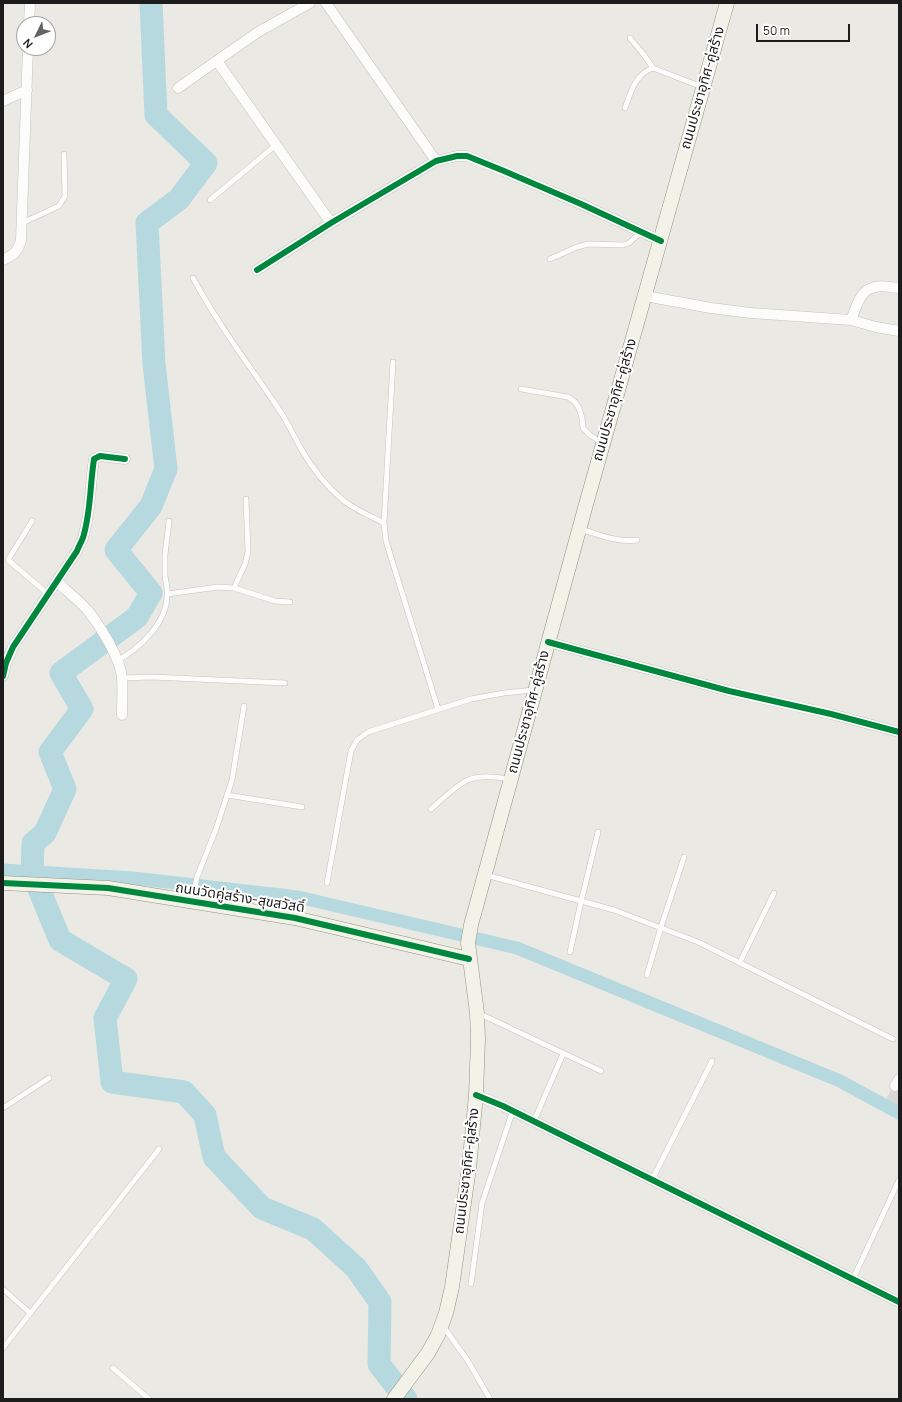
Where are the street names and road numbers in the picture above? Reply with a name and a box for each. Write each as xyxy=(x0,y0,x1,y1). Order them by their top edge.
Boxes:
street label: ถนนประชาอุทิศ-คู่สร้าง xyxy=(677,25,729,151)
street label: ถนนประชาอุทิศ-คู่สร้าง xyxy=(589,337,641,463)
street label: ถนนประชาอุทิศ-คู่สร้าง xyxy=(504,649,554,775)
street label: ถนนวัดคู่สร้าง-สุขสวัสดิ์ xyxy=(174,879,306,917)
street label: ถนนประชาอุทิศ-คู่สร้าง xyxy=(451,1107,483,1235)

